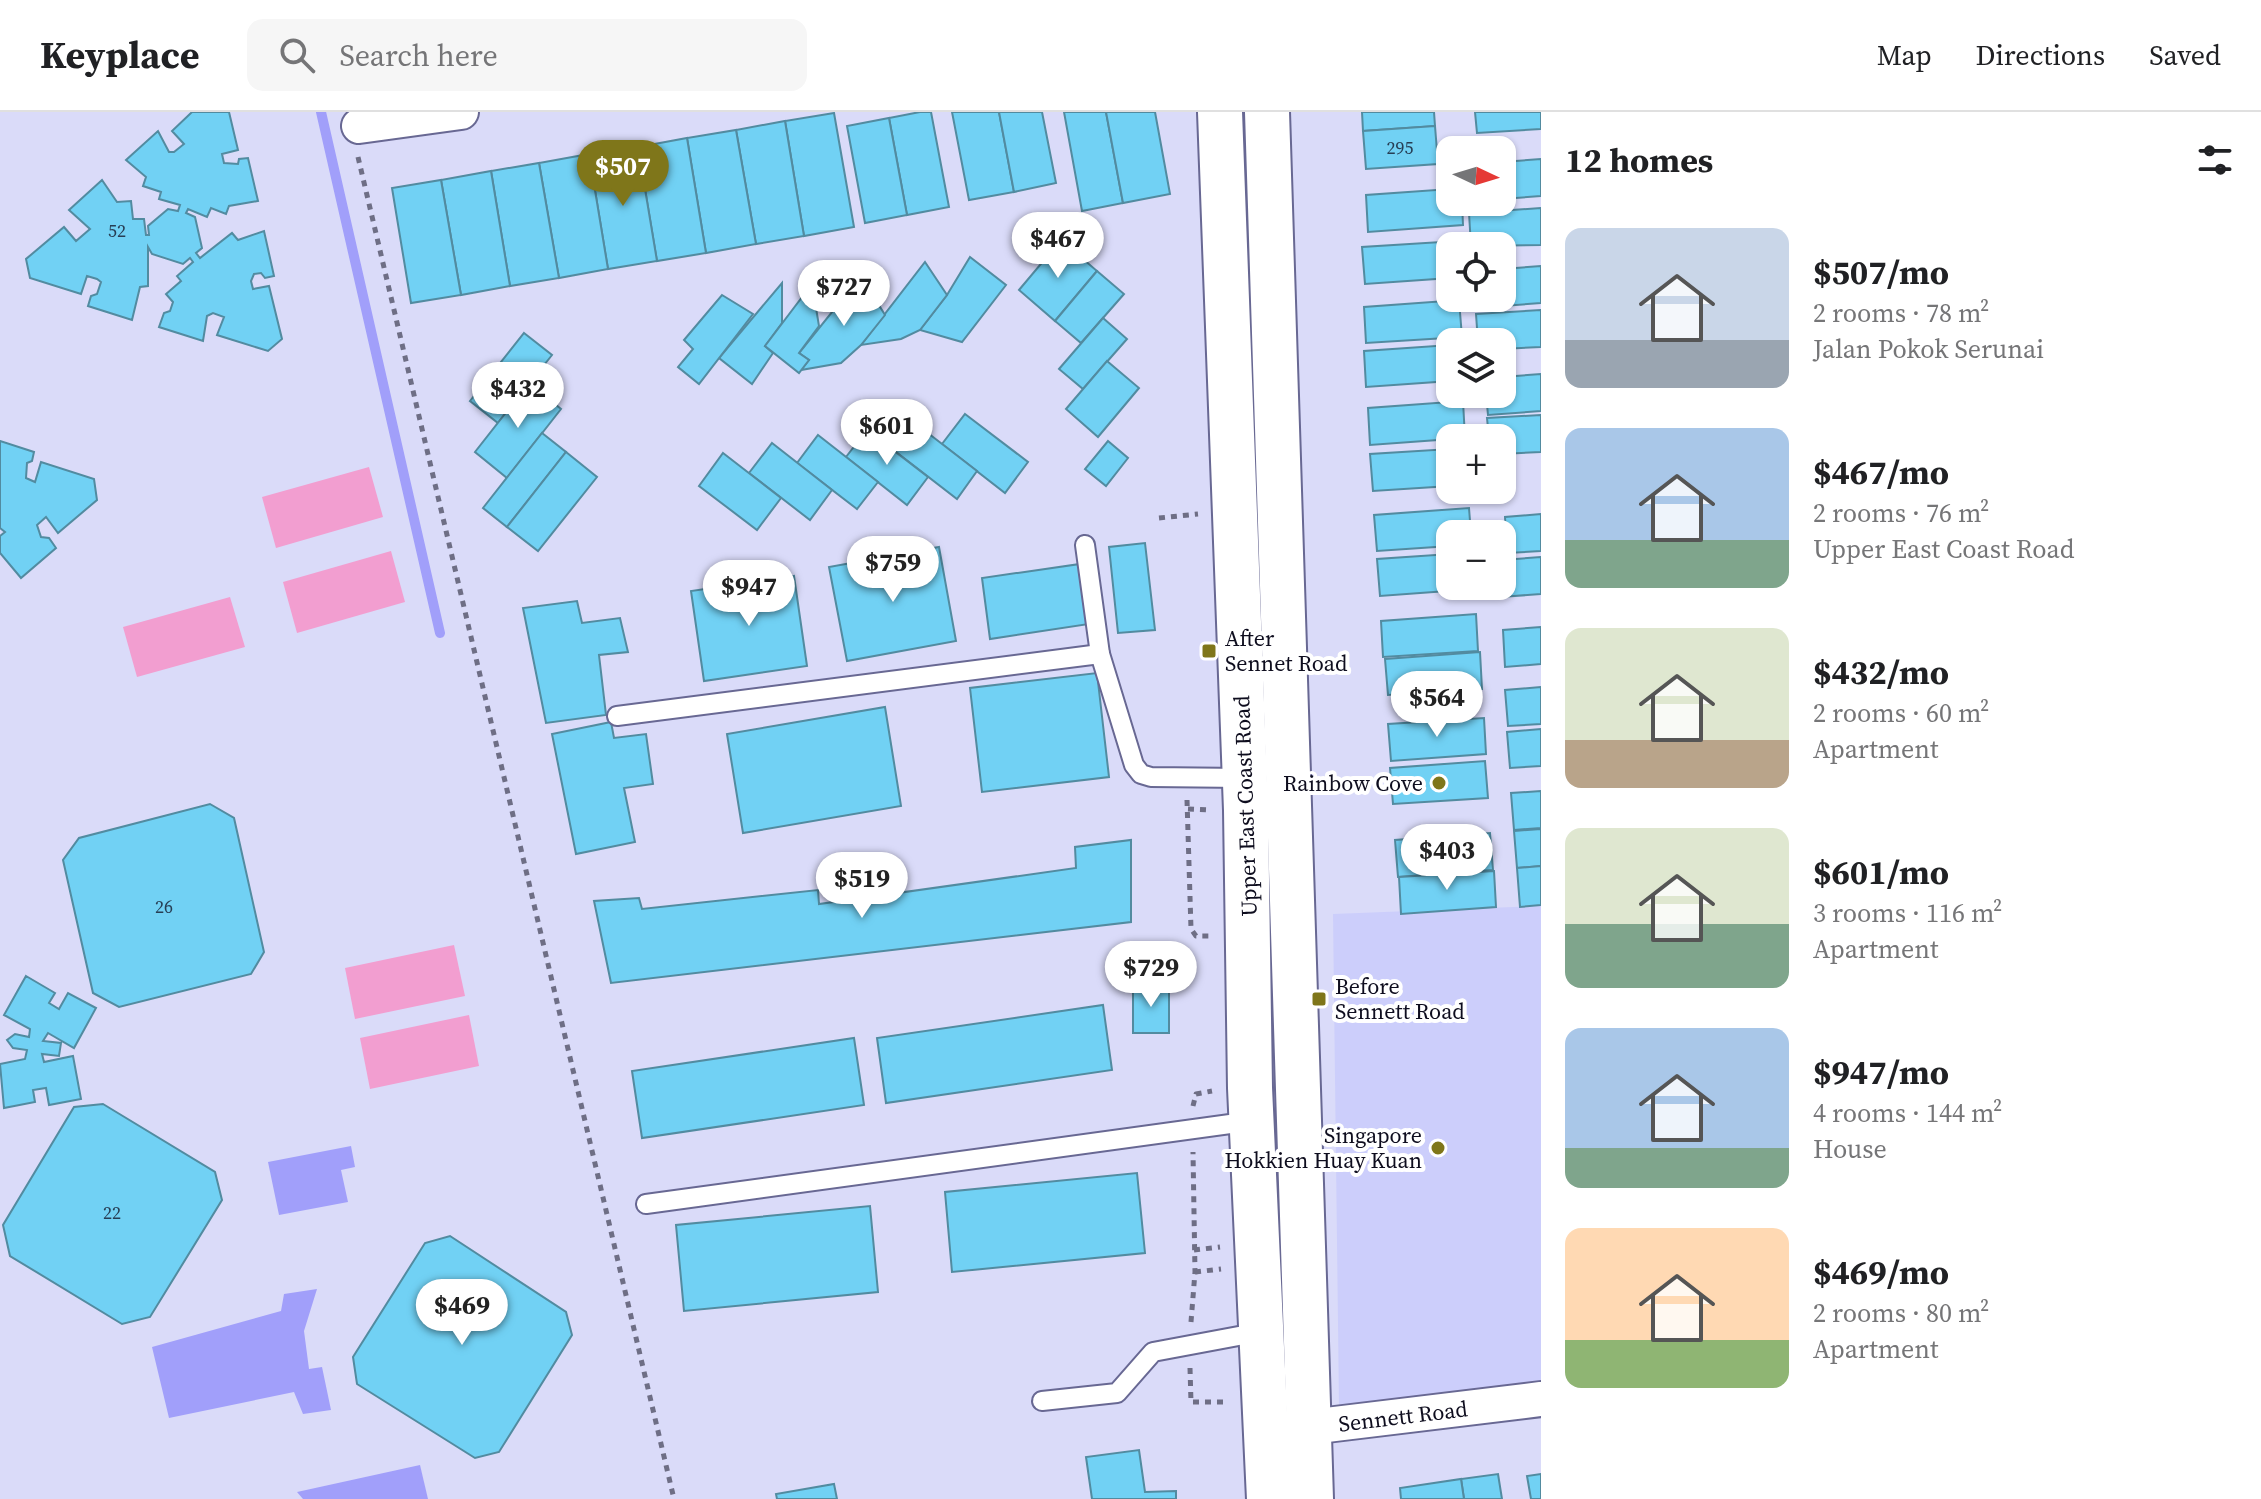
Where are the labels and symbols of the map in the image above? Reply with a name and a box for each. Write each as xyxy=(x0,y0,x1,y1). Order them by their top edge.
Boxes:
house number: 295 xyxy=(1387,135,1414,160)
north arrow xyxy=(1436,136,1516,216)
pin: $507 xyxy=(576,140,670,208)
pin: $467 xyxy=(1011,212,1105,280)
house number: 52 xyxy=(108,218,126,243)
pin: $727 xyxy=(797,260,891,328)
pin: $432 xyxy=(471,362,565,430)
pin: $601 xyxy=(840,399,934,467)
pin: $759 xyxy=(846,536,940,604)
pin: $947 xyxy=(702,560,796,628)
place label: After Sennet Road xyxy=(1225,623,1348,678)
marker: After Sennet Road xyxy=(1200,642,1218,660)
pin: $564 xyxy=(1390,671,1484,739)
street label: Upper East Coast Road xyxy=(1226,694,1264,917)
place label: Rainbow Cove xyxy=(1283,768,1423,798)
marker: Rainbow Cove xyxy=(1430,774,1448,792)
pin: $403 xyxy=(1400,824,1494,892)
pin: $519 xyxy=(815,852,909,920)
house number: 26 xyxy=(155,894,173,919)
pin: $729 xyxy=(1104,941,1198,1009)
place label: Before Sennett Road xyxy=(1335,971,1465,1026)
marker: Before Sennett Road xyxy=(1310,990,1328,1008)
place label: Singapore Hokkien Huay Kuan xyxy=(1224,1120,1422,1175)
marker: Singapore Hokkien Huay Kuan xyxy=(1429,1139,1447,1157)
house number: 22 xyxy=(103,1200,121,1225)
pin: $469 xyxy=(415,1279,509,1347)
street label: Sennett Road xyxy=(1337,1393,1470,1439)

